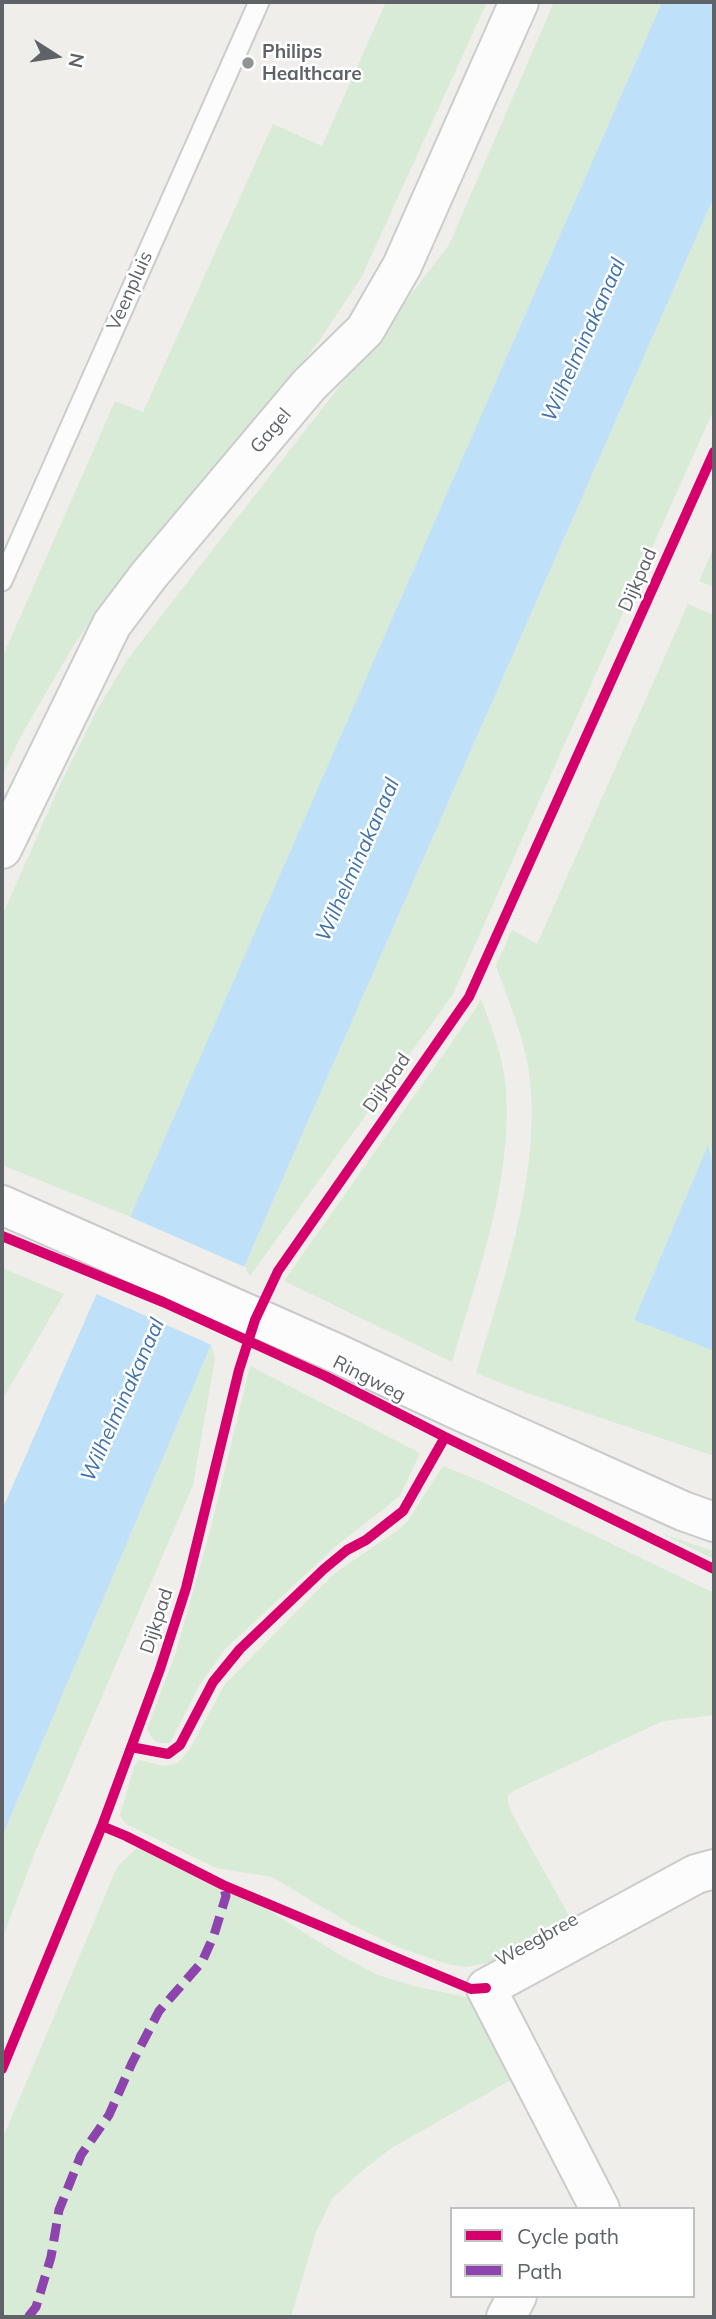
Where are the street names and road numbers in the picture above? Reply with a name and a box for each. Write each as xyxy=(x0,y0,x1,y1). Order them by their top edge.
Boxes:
street label: Veenpluis xyxy=(102,248,158,334)
street label: Gagel xyxy=(246,404,296,458)
street label: Dijkpad xyxy=(614,545,662,615)
street label: Dijkpad xyxy=(358,1049,416,1117)
street label: Ringweg xyxy=(329,1351,409,1407)
street label: Dijkpad xyxy=(136,1586,178,1656)
street label: Weegbree xyxy=(492,1908,582,1972)

